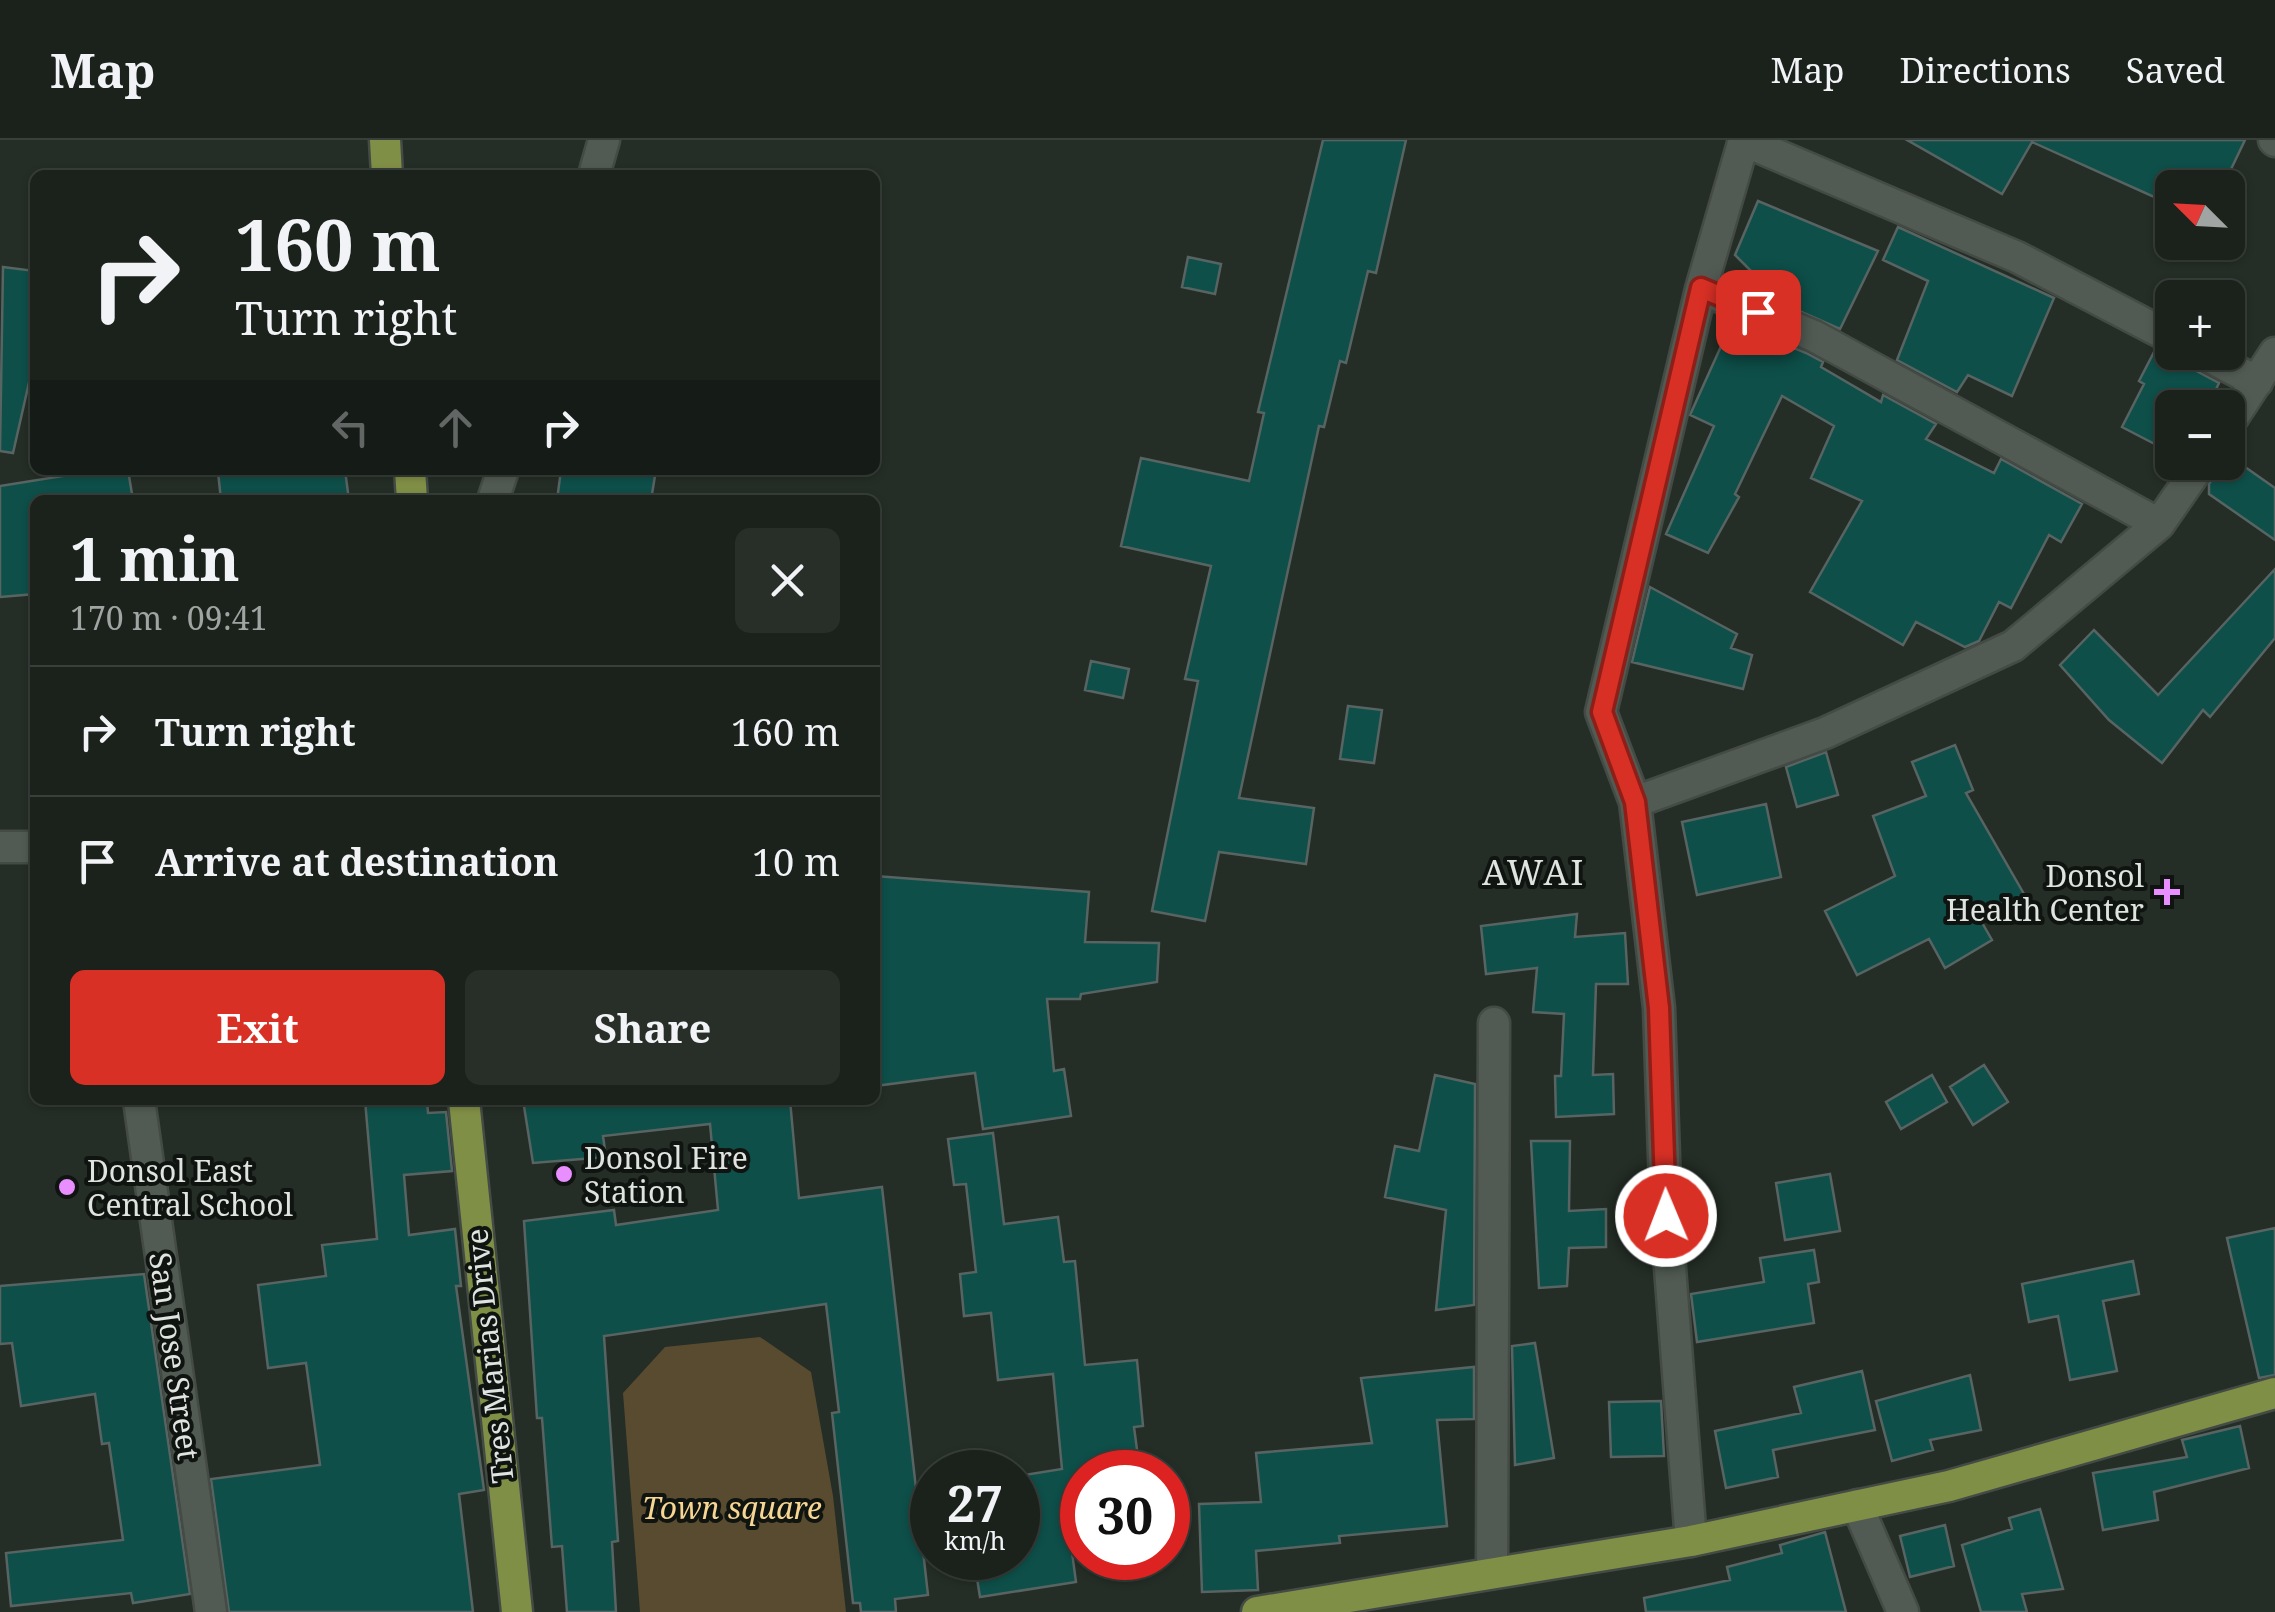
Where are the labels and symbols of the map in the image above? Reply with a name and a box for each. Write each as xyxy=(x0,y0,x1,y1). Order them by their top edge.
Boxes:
north arrow xyxy=(2155,170,2245,260)
pin xyxy=(1716,270,1801,355)
district label: AWAI xyxy=(1482,848,1586,895)
place label: Donsol Health Center xyxy=(1946,855,2144,930)
marker: Donsol Health Center xyxy=(2154,879,2180,905)
place label: Donsol Fire Station xyxy=(584,1137,748,1212)
place label: Donsol East Central School xyxy=(87,1150,293,1225)
marker: Donsol Fire Station xyxy=(553,1163,575,1185)
position arrow xyxy=(1614,1164,1718,1268)
marker: Donsol East Central School xyxy=(56,1176,78,1198)
street label: Tres Marias Drive xyxy=(455,1227,523,1485)
street label: San Jose Street xyxy=(140,1249,210,1463)
speed limit sign: 30 xyxy=(1060,1450,1190,1580)
park label: Town square xyxy=(642,1487,822,1528)

